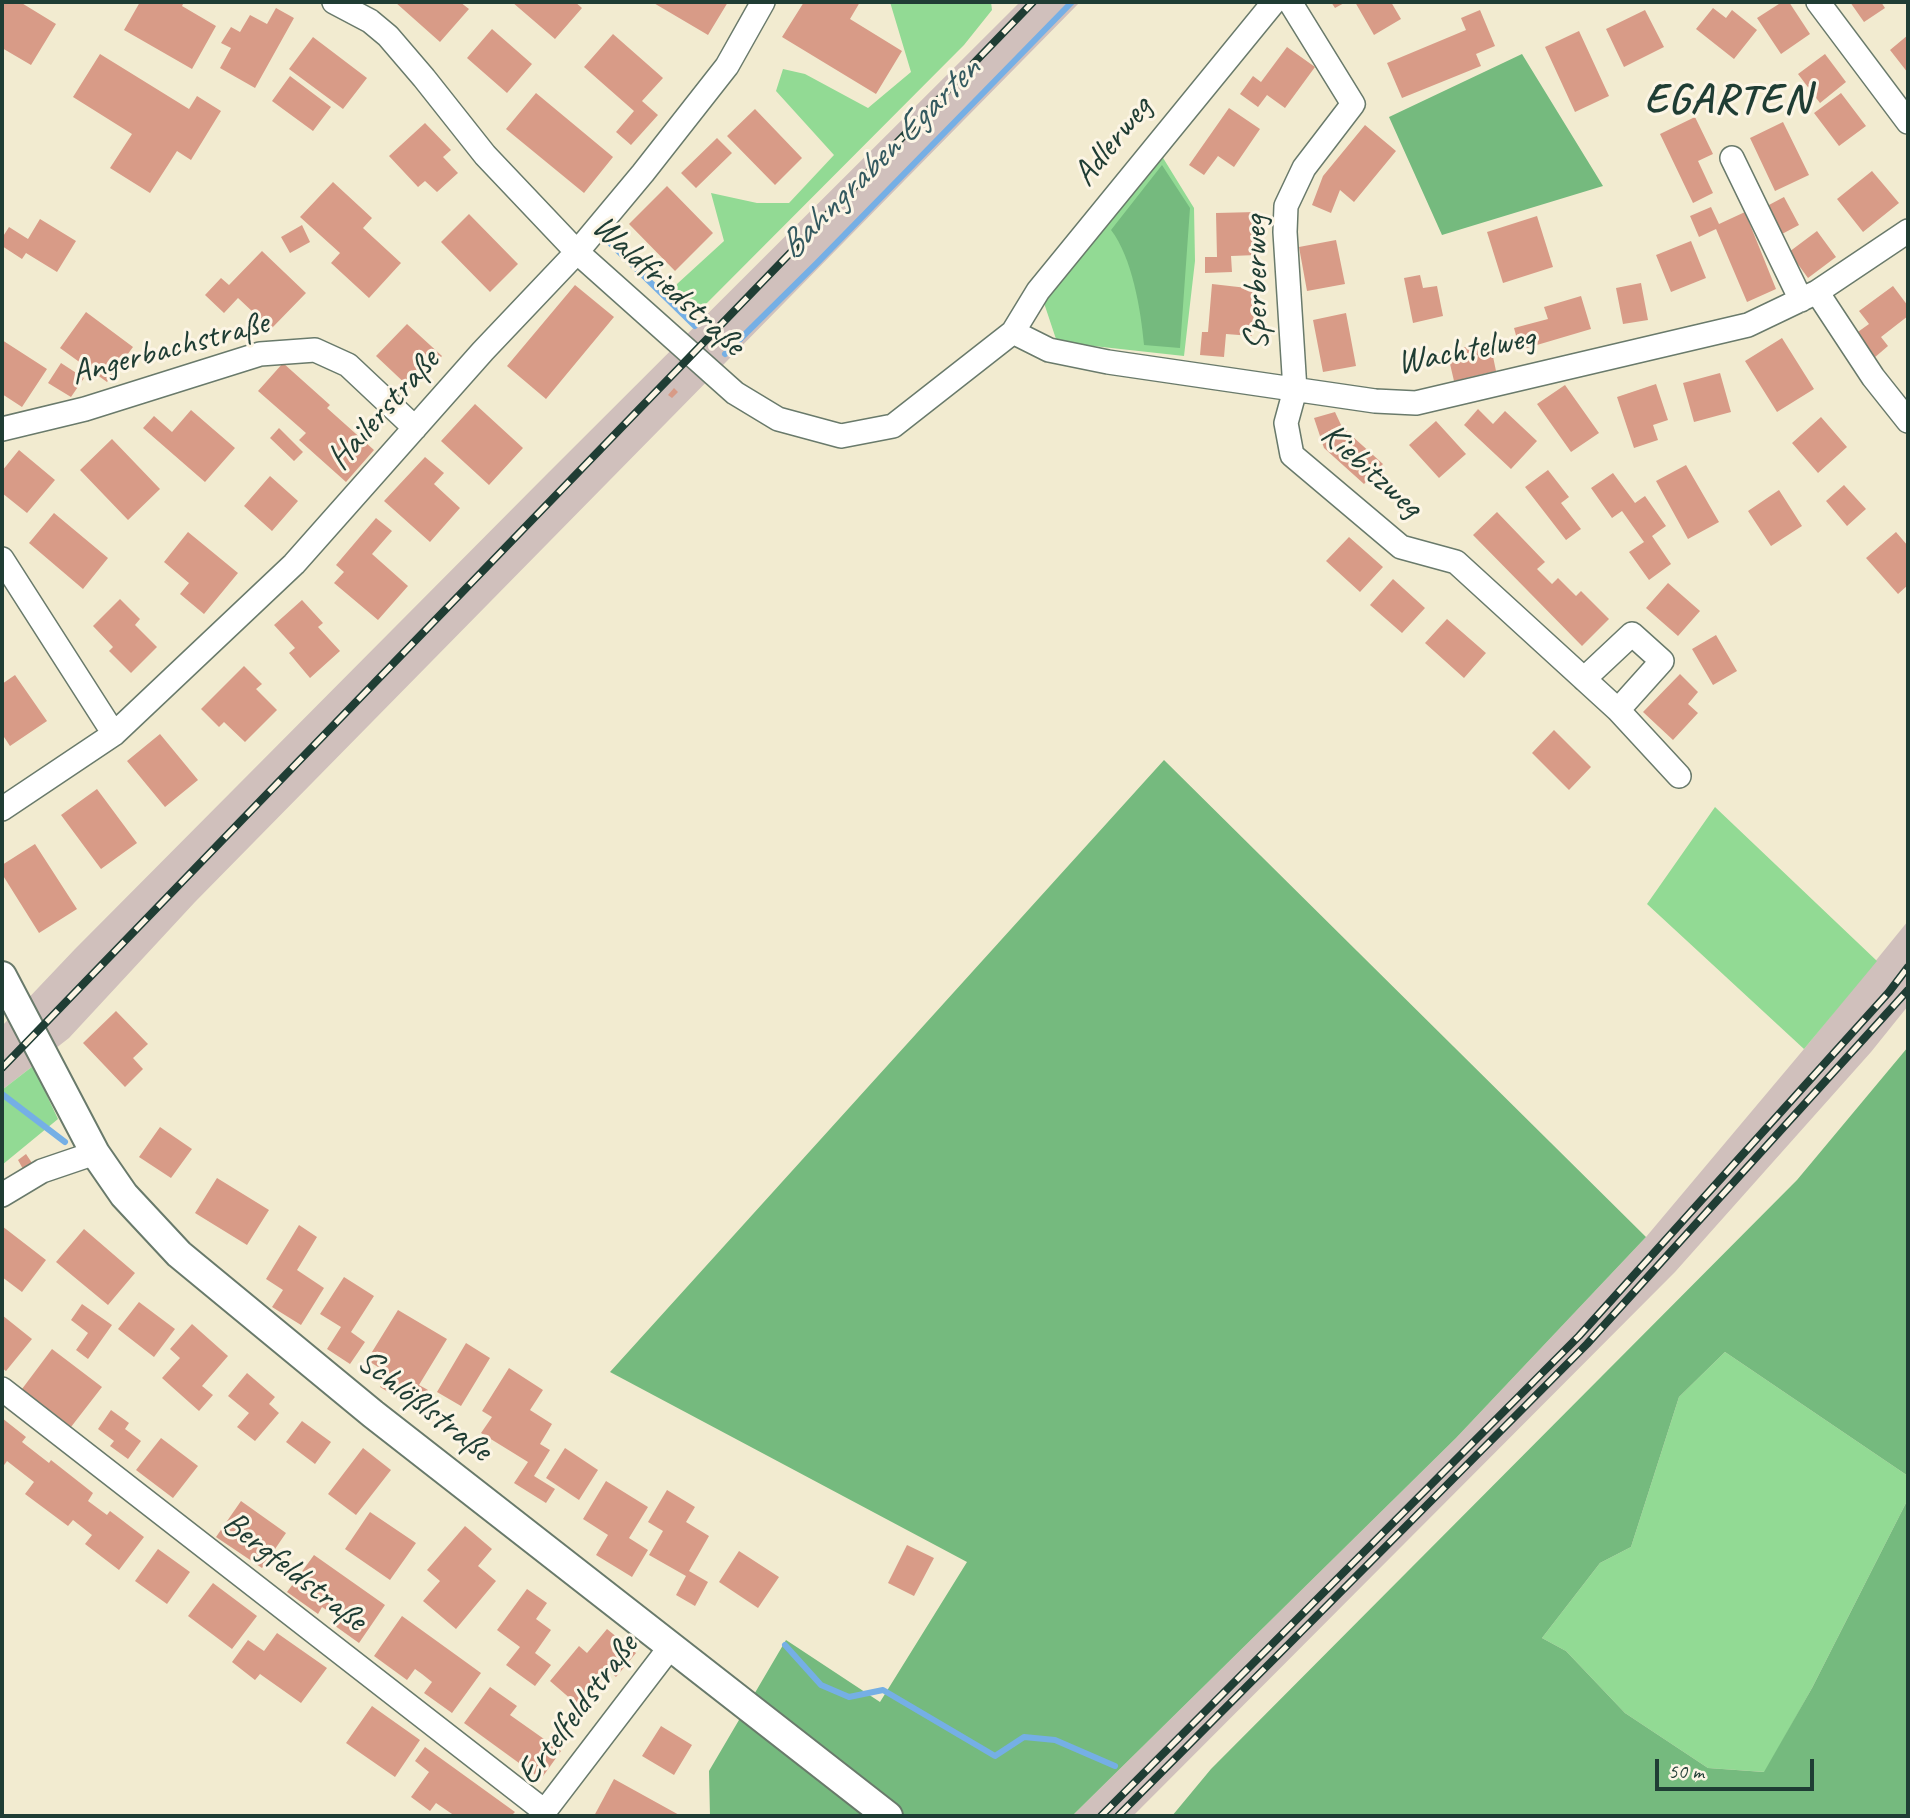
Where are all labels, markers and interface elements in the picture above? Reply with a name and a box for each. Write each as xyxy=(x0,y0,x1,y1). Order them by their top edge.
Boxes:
water label: Bahngraben Egarten xyxy=(770,49,990,269)
district label: EGARTEN xyxy=(1646,76,1810,126)
street label: Adlerweg xyxy=(1064,89,1162,195)
street label: Waldfriedstraße xyxy=(583,206,753,366)
street label: Sperberweg xyxy=(1235,215,1279,351)
street label: Angerbachstraße xyxy=(67,302,273,396)
street label: Wachtelweg xyxy=(1393,317,1539,385)
street label: Hailerstraße xyxy=(319,341,449,479)
street label: Kiebitzweg xyxy=(1312,415,1430,527)
street label: Schlößlstraße xyxy=(348,1340,500,1472)
street label: Bergfeldstraße xyxy=(213,1503,375,1641)
street label: Ertelfeldstraße xyxy=(508,1627,648,1793)
scale bar xyxy=(1658,1744,1817,1788)
text: 50 m xyxy=(1668,1758,1704,1784)

